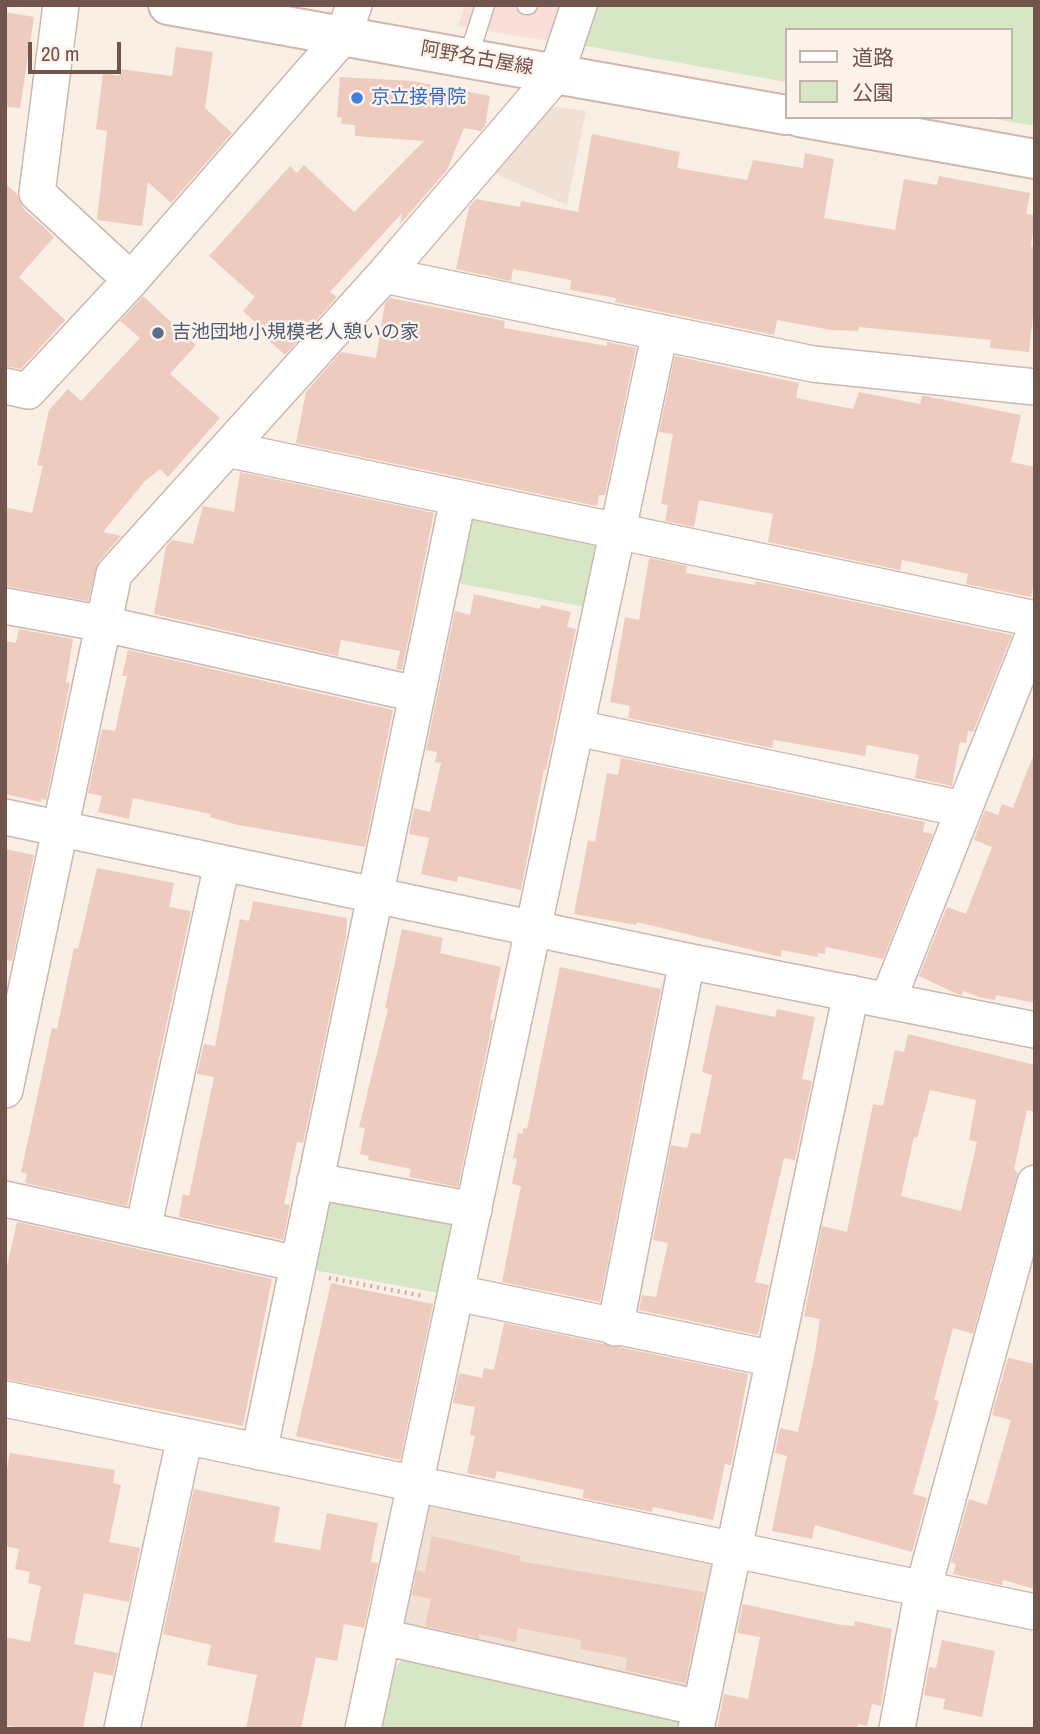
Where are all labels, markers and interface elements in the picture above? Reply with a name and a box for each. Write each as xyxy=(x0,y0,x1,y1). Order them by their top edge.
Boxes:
scale bar xyxy=(32,28,124,72)
legend xyxy=(785,28,1012,119)
street label: 阿野名古屋線 xyxy=(419,38,535,80)
text: 20 m xyxy=(41,39,79,68)
text: 道路 xyxy=(852,43,894,72)
text: 公園 xyxy=(852,78,894,107)
place label: 京立接骨院 xyxy=(371,87,466,109)
marker: 京立接骨院 xyxy=(349,90,365,106)
place label: 吉池団地小規模老人憩いの家 xyxy=(172,322,419,344)
marker: 吉池団地小規模老人憩いの家 xyxy=(150,325,166,341)

